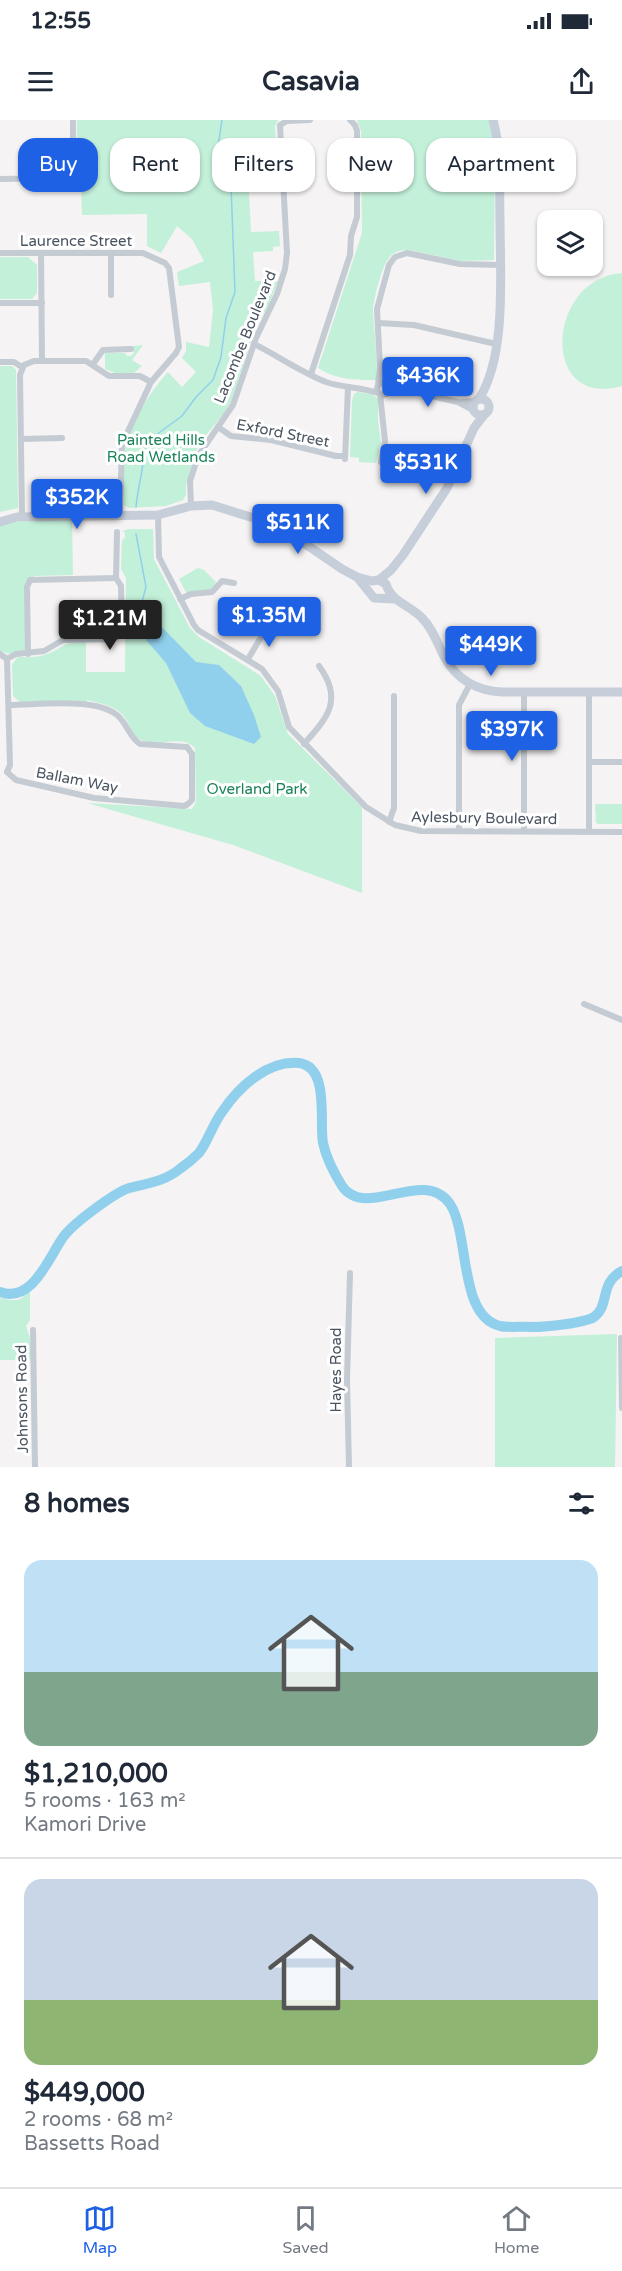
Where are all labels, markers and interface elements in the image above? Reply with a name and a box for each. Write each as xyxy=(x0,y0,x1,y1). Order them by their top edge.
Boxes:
text: 12:55 xyxy=(30,8,91,34)
icon: menu xyxy=(24,65,57,98)
text: Casavia xyxy=(262,65,360,98)
icon: share xyxy=(565,65,598,98)
chip: Buy xyxy=(18,138,98,192)
chip: Rent xyxy=(110,138,200,192)
chip: Filters xyxy=(212,138,315,192)
chip: New xyxy=(327,138,414,192)
chip: Apartment xyxy=(426,138,576,192)
map controls xyxy=(537,210,603,276)
button: layers xyxy=(537,210,603,276)
street label: Laurence Street xyxy=(20,232,133,250)
street label: Lacombe Boulevard xyxy=(210,268,280,406)
pin: $436K xyxy=(386,357,470,408)
text: $436K xyxy=(396,364,460,388)
street label: Exford Street xyxy=(235,415,331,451)
park label: Painted Hills Road Wetlands xyxy=(107,431,215,466)
pin: $531K xyxy=(384,444,468,495)
text: $531K xyxy=(394,451,458,475)
pin: $352K xyxy=(35,479,119,530)
text: $352K xyxy=(45,486,109,510)
pin: $511K xyxy=(256,504,340,555)
text: $511K xyxy=(266,511,330,535)
pin: $1.35M xyxy=(220,597,318,648)
pin: $1.21M xyxy=(61,600,159,651)
text: $1.35M xyxy=(232,604,306,628)
text: $1.21M xyxy=(73,607,147,631)
pin: $449K xyxy=(449,626,533,677)
text: $449K xyxy=(459,633,523,657)
pin: $397K xyxy=(470,711,554,762)
text: $397K xyxy=(480,718,544,742)
street label: Ballam Way xyxy=(34,763,120,797)
park label: Overland Park xyxy=(207,780,307,798)
street label: Aylesbury Boulevard xyxy=(411,808,557,828)
street label: Hayes Road xyxy=(327,1328,345,1412)
street label: Johnsons Road xyxy=(12,1345,32,1453)
icon: filters xyxy=(565,1487,598,1520)
text: 8 homes xyxy=(24,1488,130,1519)
icon: home xyxy=(257,1599,365,1707)
text: $1,210,000 xyxy=(24,1758,168,1789)
text: 5 rooms · 163 m² xyxy=(24,1789,186,1813)
text: Kamori Drive xyxy=(24,1813,146,1837)
icon: home xyxy=(257,1918,365,2026)
text: $449,000 xyxy=(24,2077,145,2108)
text: 2 rooms · 68 m² xyxy=(24,2108,173,2132)
text: Bassetts Road xyxy=(24,2132,160,2156)
tab: Map xyxy=(83,2202,117,2258)
tab: Saved xyxy=(282,2202,329,2258)
tab: Home xyxy=(494,2202,539,2258)

